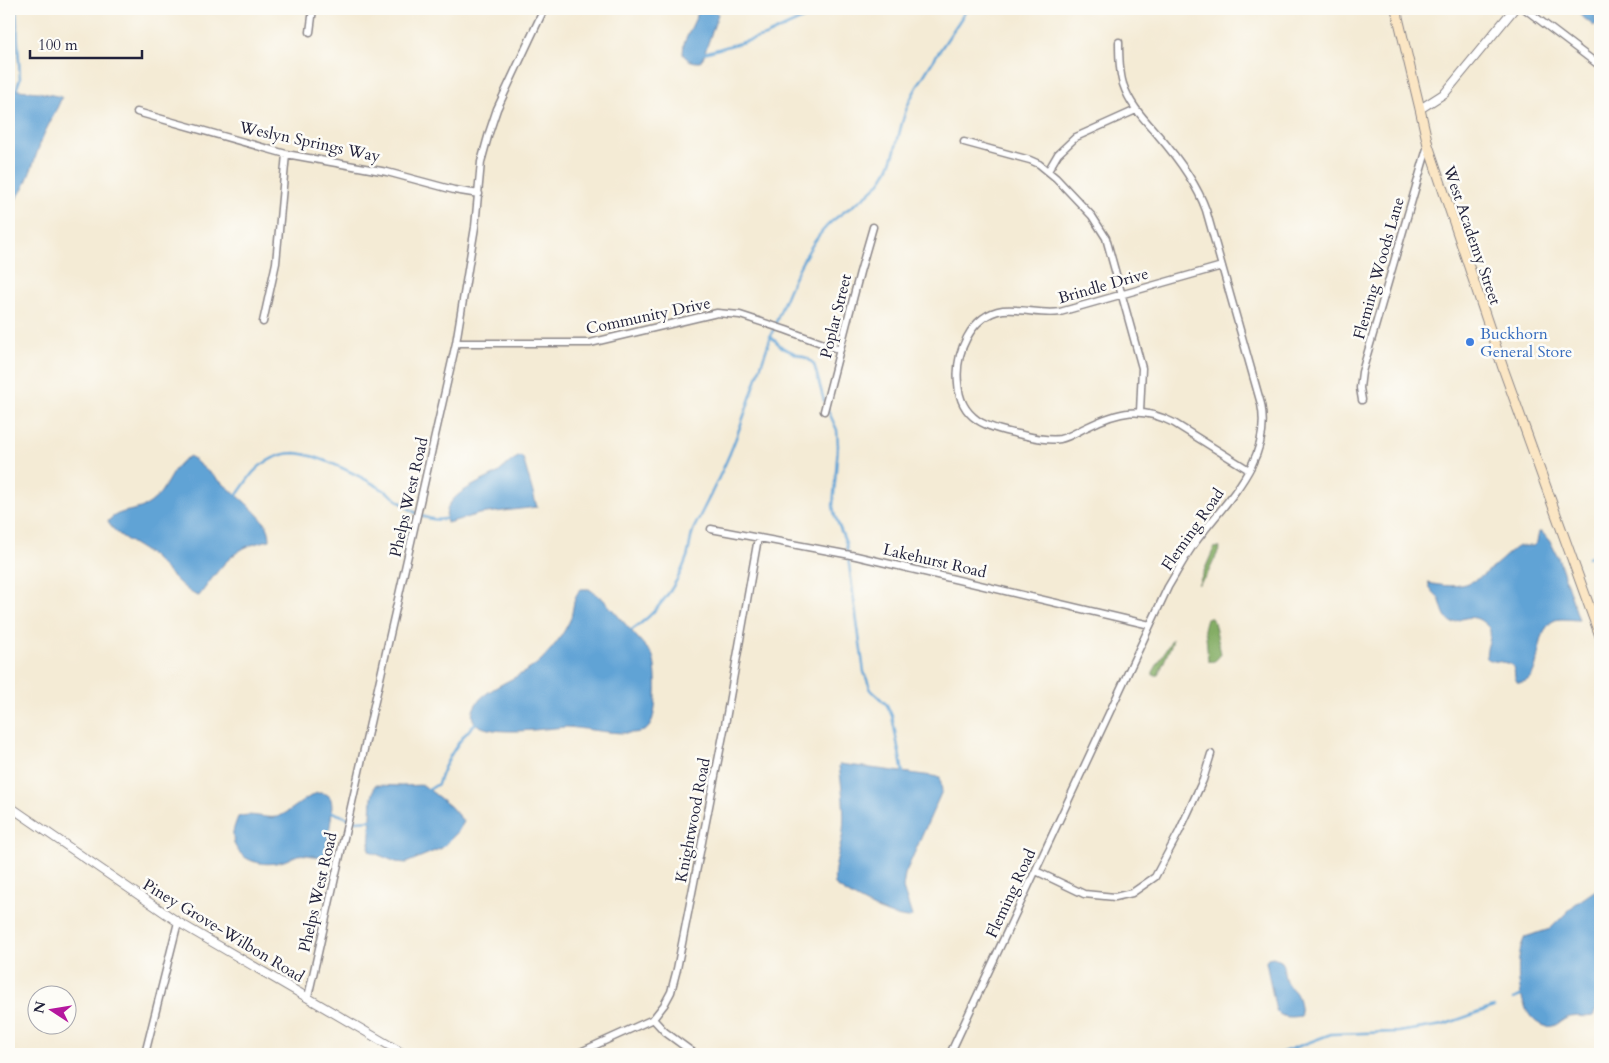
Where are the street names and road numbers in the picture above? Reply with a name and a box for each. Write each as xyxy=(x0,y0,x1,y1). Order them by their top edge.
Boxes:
street label: Weslyn Springs Way xyxy=(236,116,383,168)
street label: West Academy Street xyxy=(1438,162,1506,308)
street label: Fleming Woods Lane xyxy=(1348,195,1410,342)
street label: Brindle Drive xyxy=(1055,263,1151,309)
street label: Poplar Street xyxy=(815,272,857,361)
street label: Community Drive xyxy=(584,292,713,340)
street label: Phelps West Road xyxy=(384,435,434,559)
street label: Fleming Road xyxy=(1156,484,1230,575)
street label: Lakehurst Road xyxy=(881,538,989,584)
street label: Knightwood Road xyxy=(670,756,716,884)
street label: Phelps West Road xyxy=(293,830,343,954)
street label: Fleming Road xyxy=(981,845,1041,942)
street label: Piney Grove-Wilbon Road xyxy=(139,874,309,988)

